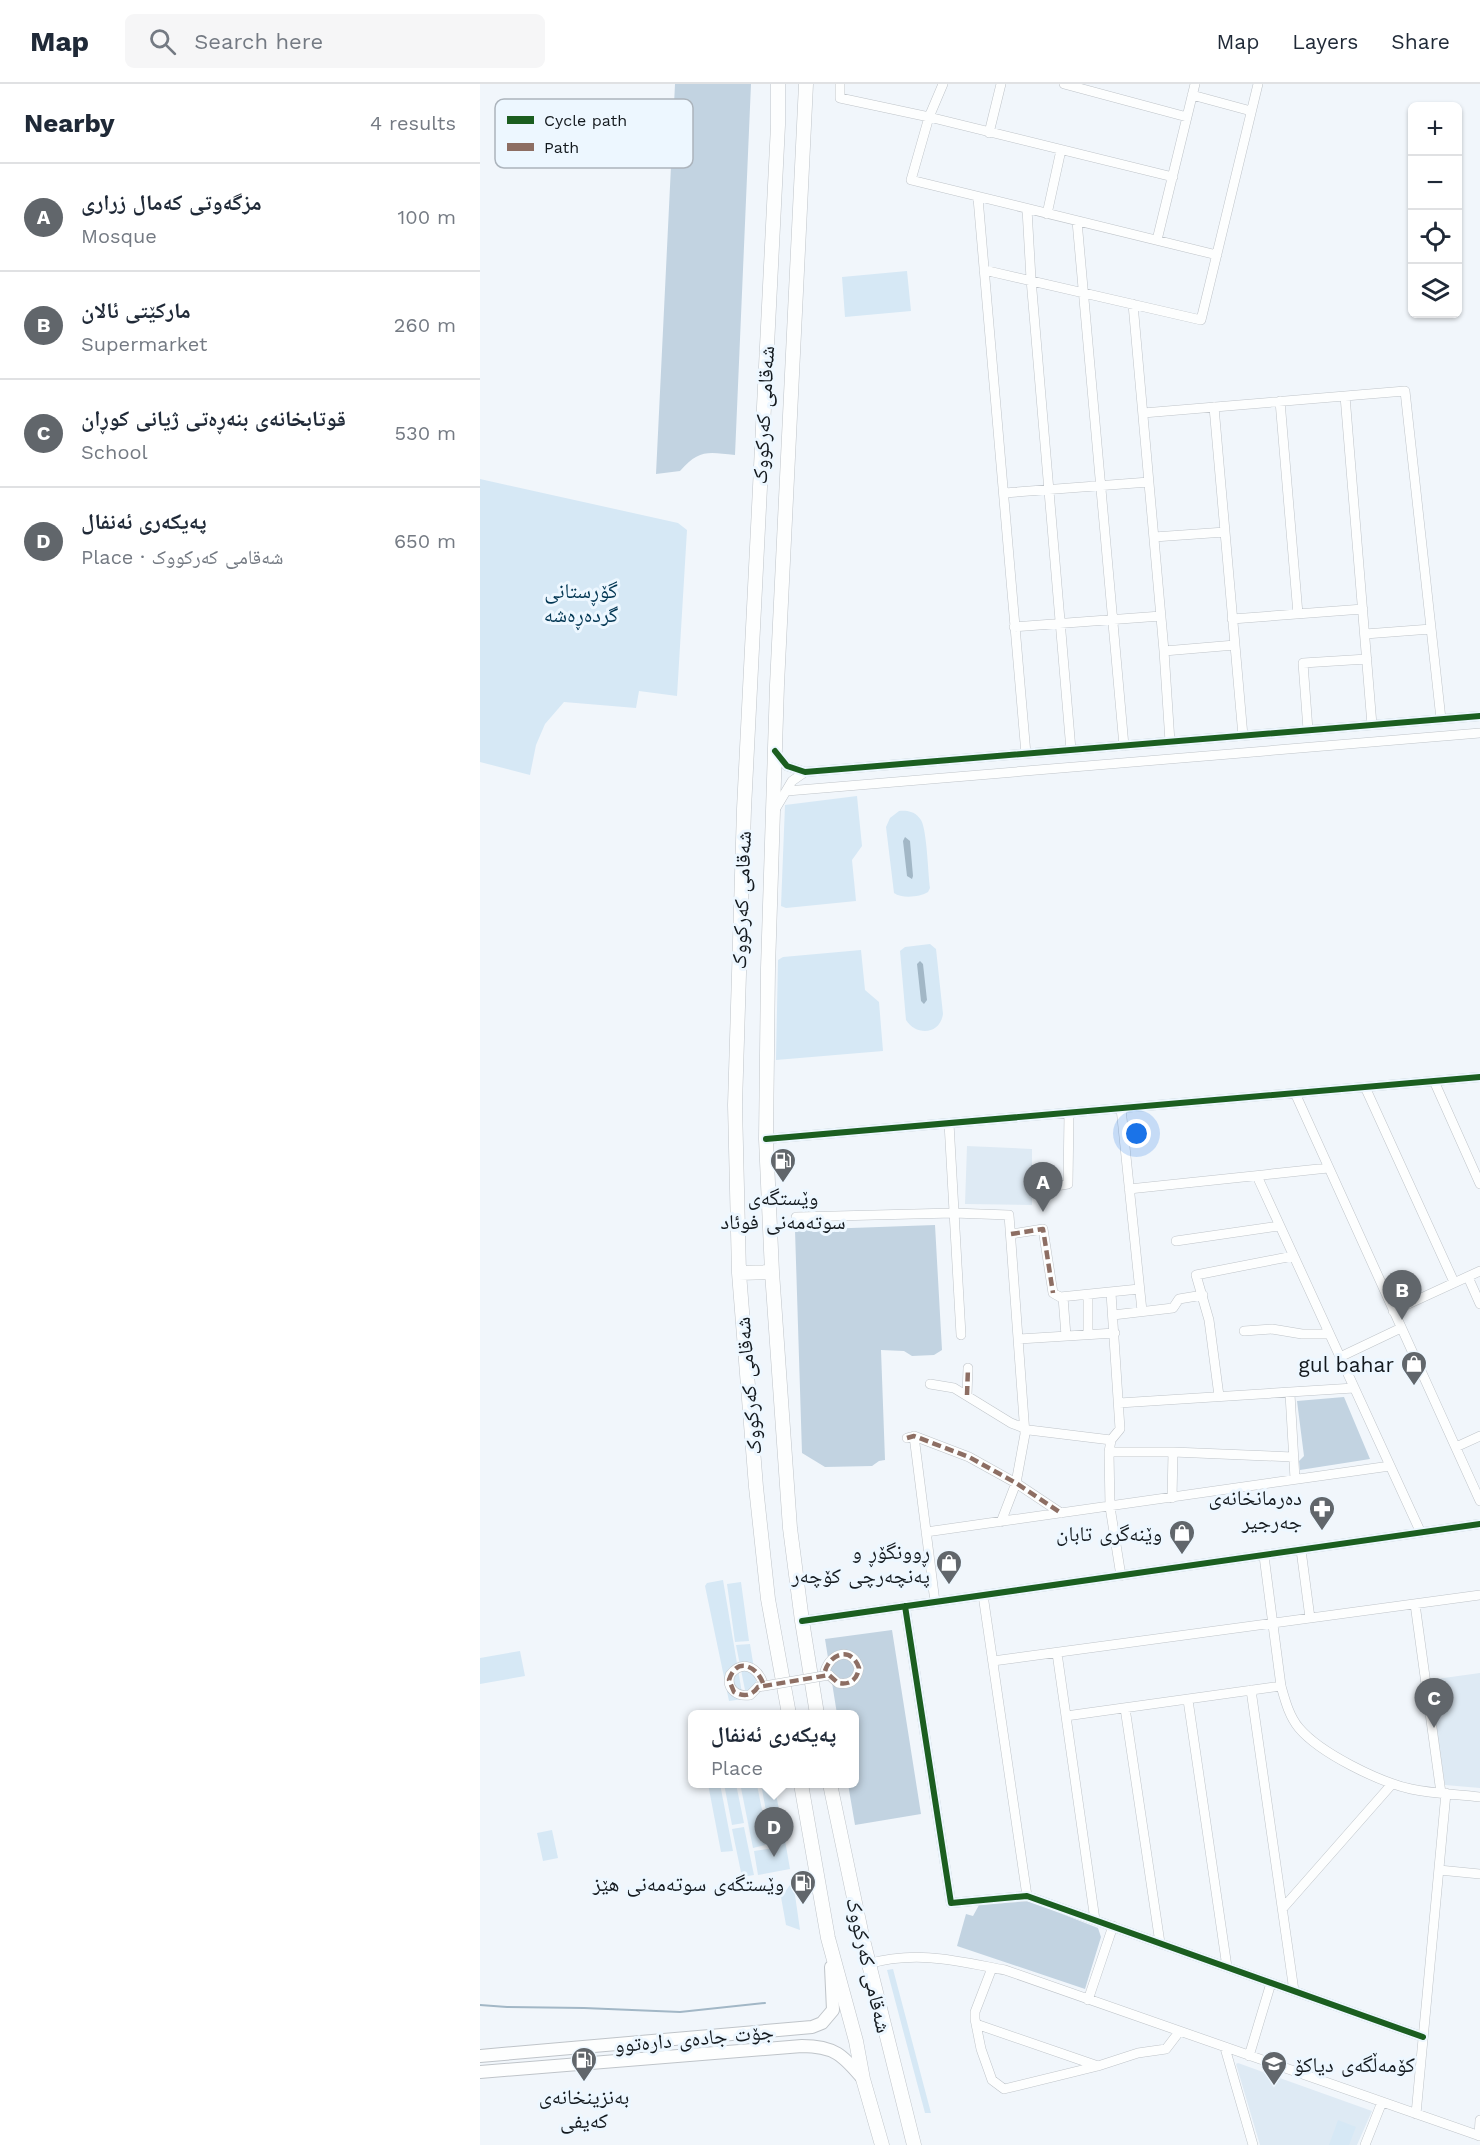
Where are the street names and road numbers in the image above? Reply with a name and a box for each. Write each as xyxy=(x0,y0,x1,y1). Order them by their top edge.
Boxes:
street label: شەقامی کەرکووک xyxy=(747,345,780,485)
street label: شەقامی کەرکووک xyxy=(726,830,757,970)
street label: شەقامی کەرکووک xyxy=(730,1316,767,1456)
street label: شەقامی کەرکووک xyxy=(840,1895,897,2035)
street label: جۆت جادەی دارەتوو xyxy=(613,2019,775,2057)

